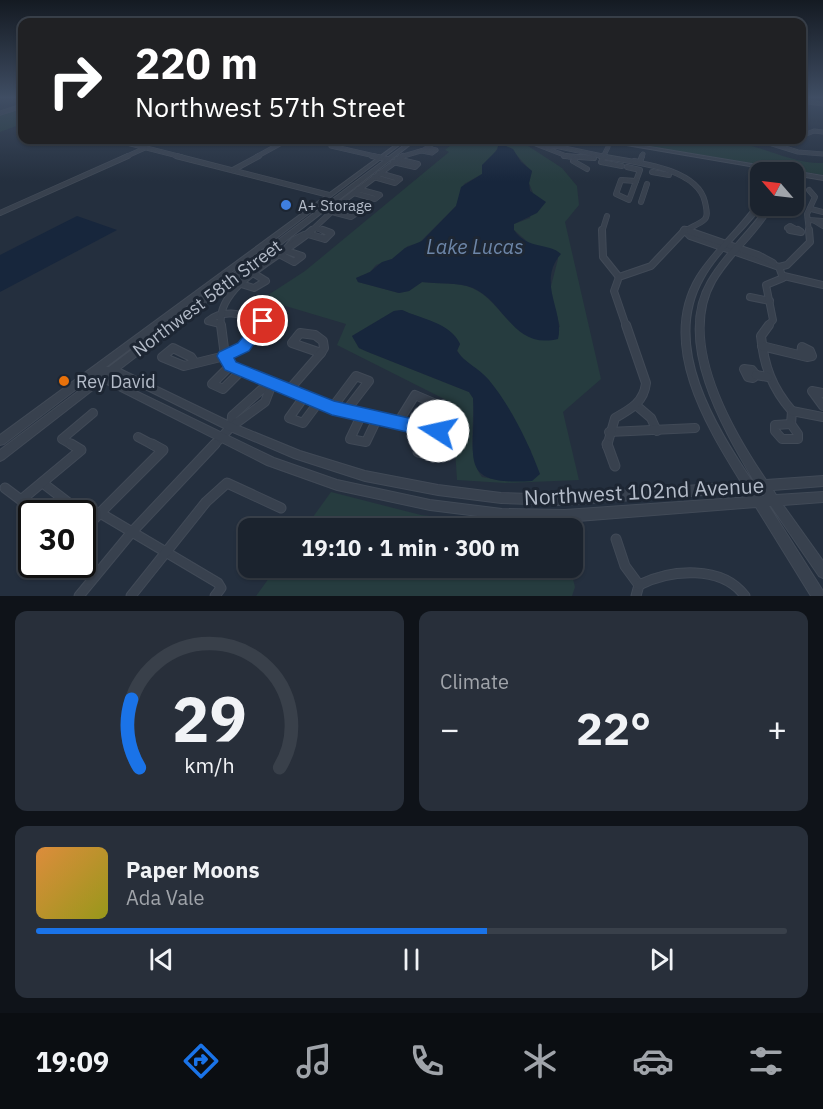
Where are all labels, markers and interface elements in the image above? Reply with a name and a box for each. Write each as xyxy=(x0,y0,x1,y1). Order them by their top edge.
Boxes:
text: 220 m xyxy=(135,36,258,91)
icon: right xyxy=(36,42,114,120)
text: Northwest 57th Street xyxy=(135,89,406,124)
north arrow xyxy=(750,162,804,216)
map controls xyxy=(750,162,804,216)
place label: A+ Storage xyxy=(298,196,372,215)
marker: A+ Storage xyxy=(279,198,293,212)
water label: Lake Lucas xyxy=(426,233,524,260)
street label: Northwest 58th Street xyxy=(128,234,286,362)
pin xyxy=(237,295,288,346)
icon: arrive xyxy=(246,304,279,337)
place label: Rey David xyxy=(76,370,156,393)
marker: Rey David xyxy=(57,374,71,388)
position arrow xyxy=(406,399,470,463)
street label: Northwest 102nd Avenue xyxy=(523,471,765,511)
speed limit sign: 30 xyxy=(18,500,96,578)
text: 19:10 · 1 min · 300 m xyxy=(301,533,520,562)
text: Climate xyxy=(440,668,509,695)
text: 29 xyxy=(172,678,247,759)
text: 22° xyxy=(576,699,651,757)
text: − xyxy=(440,707,460,750)
text: + xyxy=(767,707,787,750)
text: km/h xyxy=(184,751,235,779)
text: Paper Moons xyxy=(126,855,259,884)
text: Ada Vale xyxy=(126,884,205,911)
icon: previous xyxy=(145,943,178,976)
icon: pause xyxy=(395,943,428,976)
icon: next xyxy=(645,943,678,976)
icon: directions xyxy=(180,1040,222,1082)
icon: music xyxy=(293,1040,335,1082)
icon: phone xyxy=(406,1040,448,1082)
icon: climate xyxy=(519,1040,561,1082)
icon: car xyxy=(632,1040,674,1082)
icon: filters xyxy=(745,1040,787,1082)
text: 19:09 xyxy=(36,1044,109,1079)

